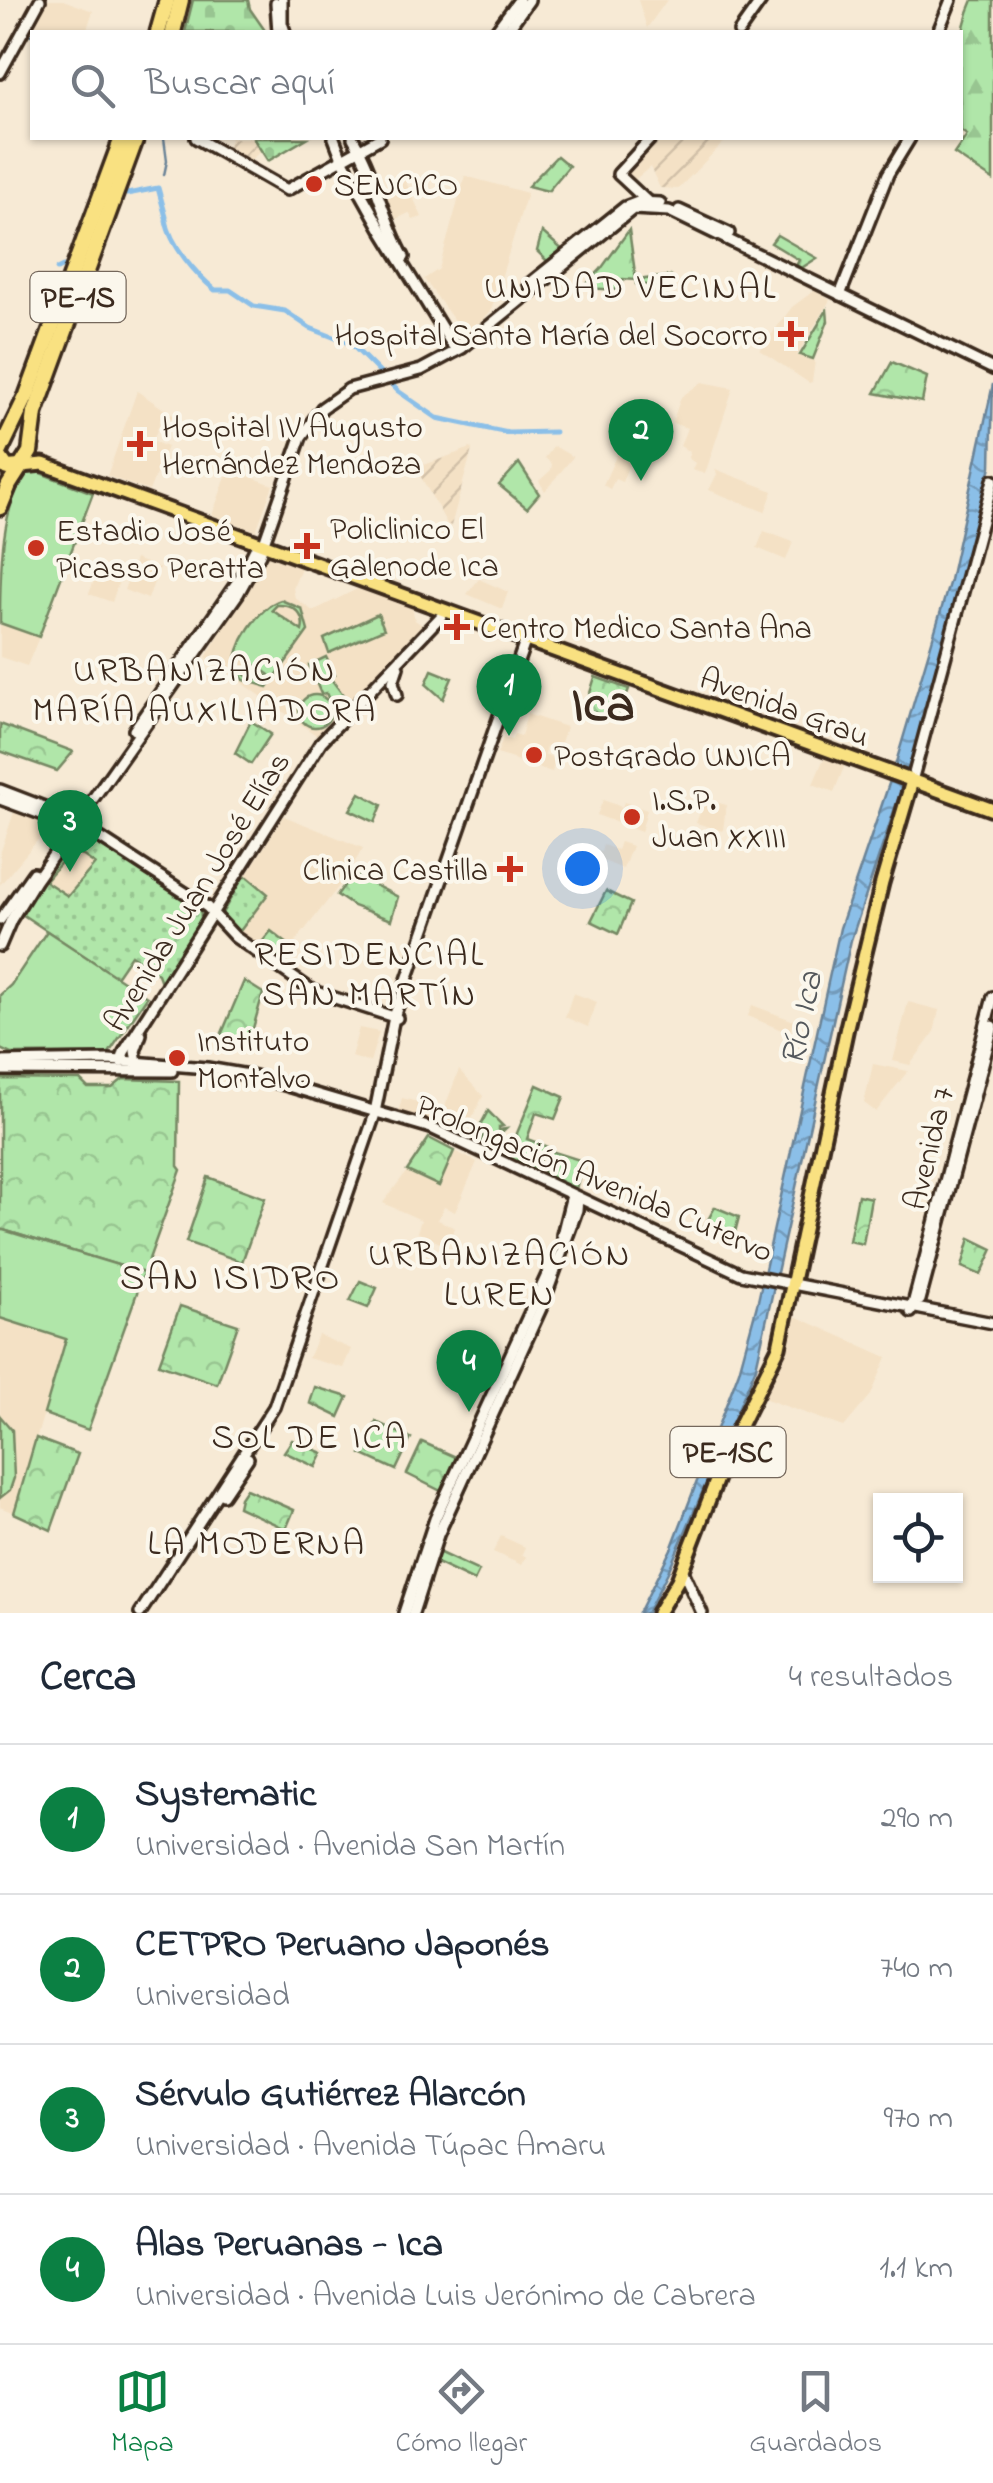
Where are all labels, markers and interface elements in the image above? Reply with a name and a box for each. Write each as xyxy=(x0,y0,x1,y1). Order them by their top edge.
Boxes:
search box xyxy=(30,30,963,140)
text: Buscar aquí xyxy=(145,57,335,113)
icon: search xyxy=(65,58,120,113)
place label: SENCICO xyxy=(334,164,458,211)
marker: SENCICO xyxy=(303,173,325,195)
district label: UNIDAD VECINAL xyxy=(484,264,778,315)
road number: PE-1S xyxy=(30,272,126,322)
place label: Hospital Santa María del Socorro xyxy=(334,314,768,361)
marker: Hospital Santa María del Socorro xyxy=(778,321,804,347)
pin: 2 xyxy=(608,398,674,481)
place label: Hospital IV Augusto Hernández Mendoza xyxy=(162,406,423,490)
marker: Hospital IV Augusto Hernández Mendoza xyxy=(127,431,153,457)
place label: Policlinico El Galenode Ica xyxy=(330,508,499,592)
place label: Estadio José Picasso Peratta xyxy=(56,510,264,594)
marker: Policlinico El Galenode Ica xyxy=(294,533,320,559)
marker: Estadio José Picasso Peratta xyxy=(25,537,47,559)
place label: Centro Medico Santa Ana xyxy=(480,607,812,654)
marker: Centro Medico Santa Ana xyxy=(444,614,470,640)
district label: URBANIZACIÓN MARÍA AUXILIADORA xyxy=(32,647,378,738)
pin: 1 xyxy=(476,654,542,736)
street label: Avenida Grau xyxy=(692,657,875,762)
district label: Ica xyxy=(571,670,635,745)
place label: PostGrado UNICA xyxy=(554,735,791,782)
street label: Avenida Juan José Elías xyxy=(94,744,304,1042)
marker: PostGrado UNICA xyxy=(523,744,545,766)
place label: I.S.P. Juan XXIII xyxy=(652,779,786,863)
pin: 3 xyxy=(38,790,102,872)
marker: I.S.P. Juan XXIII xyxy=(621,806,643,828)
your location xyxy=(557,843,608,894)
place label: Clinica Castilla xyxy=(303,849,488,896)
marker: Clinica Castilla xyxy=(497,856,523,882)
district label: RESIDENCIAL SAN MARTÍN xyxy=(254,931,486,1022)
water label: Río Ica xyxy=(769,966,838,1071)
place label: Instituto Montalvo xyxy=(197,1020,311,1104)
marker: Instituto Montalvo xyxy=(166,1047,188,1069)
street label: Avenida 7 xyxy=(893,1082,969,1215)
street label: Prolongación Avenida Cutervo xyxy=(408,1084,780,1277)
district label: URBANIZACIÓN LUREN xyxy=(368,1231,632,1322)
district label: SAN ISIDRO xyxy=(120,1252,342,1308)
pin: 4 xyxy=(436,1330,502,1412)
district label: SOL DE ICA xyxy=(212,1414,408,1465)
road number: PE-1SC xyxy=(670,1427,786,1477)
map controls xyxy=(873,1493,963,1583)
button: locate xyxy=(873,1493,963,1583)
district label: LA MODERNA xyxy=(147,1520,367,1571)
text: Cerca xyxy=(40,1648,136,1709)
text: 4 resultados xyxy=(789,1655,953,1702)
text: Systematic xyxy=(135,1768,316,1824)
text: 1 xyxy=(67,1796,78,1843)
text: 290 m xyxy=(881,1796,953,1843)
text: Universidad · Avenida San Martín xyxy=(135,1824,565,1871)
text: CETPRO Peruano Japonés xyxy=(135,1918,550,1974)
text: 2 xyxy=(65,1946,80,1993)
text: 740 m xyxy=(880,1946,953,1993)
text: Universidad xyxy=(135,1974,290,2021)
text: Sérvulo Gutiérrez Alarcón xyxy=(135,2068,526,2124)
text: 3 xyxy=(66,2096,79,2143)
text: 970 m xyxy=(884,2096,953,2143)
text: Universidad · Avenida Túpac Amaru xyxy=(135,2124,606,2171)
text: Alas Peruanas - Ica xyxy=(135,2218,443,2274)
text: 4 xyxy=(66,2246,79,2293)
text: 1.1 km xyxy=(879,2246,953,2293)
text: Universidad · Avenida Luis Jerónimo de Cabrera xyxy=(135,2274,756,2321)
tab: Mapa xyxy=(111,2364,174,2465)
tab: Cómo llegar xyxy=(396,2364,527,2465)
tab: Guardados xyxy=(749,2364,882,2465)

